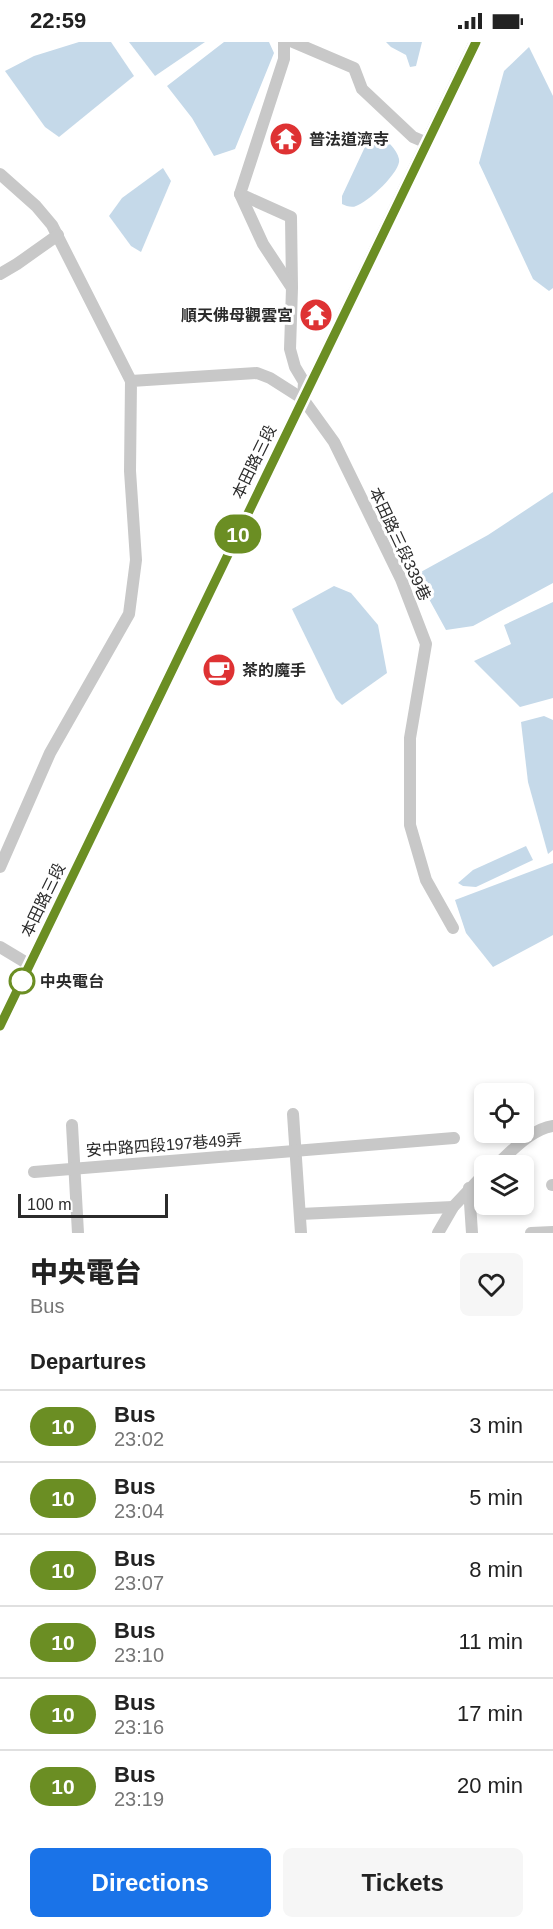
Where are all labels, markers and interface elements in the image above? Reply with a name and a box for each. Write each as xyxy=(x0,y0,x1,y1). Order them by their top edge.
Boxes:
text: 22:59 xyxy=(30,8,86,33)
temple icon: 普法道濟寺 xyxy=(268,121,304,157)
place label: 普法道濟寺 xyxy=(309,131,389,148)
temple icon: 順天佛母觀雲宮 xyxy=(298,297,334,333)
place label: 順天佛母觀雲宮 xyxy=(181,306,293,324)
street label: 本田路三段 xyxy=(229,422,279,502)
street label: 本田路三段339巷 xyxy=(366,485,434,603)
line badge: 10 xyxy=(211,514,265,554)
text: 10 xyxy=(226,523,250,546)
cafe icon: 茶的魔手 xyxy=(201,652,237,688)
place label: 茶的魔手 xyxy=(242,662,306,679)
street label: 本田路三段 xyxy=(18,860,68,940)
marker: 中央電台 xyxy=(9,968,35,994)
place label: 中央電台 xyxy=(40,973,104,990)
map controls xyxy=(474,1083,534,1215)
button: locate xyxy=(474,1083,534,1143)
street label: 安中路四段197巷49弄 xyxy=(85,1131,243,1159)
button: layers xyxy=(474,1155,534,1215)
scale bar xyxy=(18,1191,168,1218)
text: 100 m xyxy=(27,1196,71,1213)
button: heart xyxy=(460,1253,523,1316)
text: 中央電台 xyxy=(30,1257,142,1288)
text: Bus xyxy=(30,1295,64,1317)
text: Departures xyxy=(30,1349,146,1374)
text: Bus xyxy=(114,1402,156,1427)
text: 3 min xyxy=(469,1413,523,1438)
text: 10 xyxy=(51,1415,75,1438)
text: 23:02 xyxy=(114,1428,164,1450)
text: Bus xyxy=(114,1474,156,1499)
text: 5 min xyxy=(469,1485,523,1510)
text: 10 xyxy=(51,1487,75,1510)
text: 23:04 xyxy=(114,1500,164,1522)
text: Bus xyxy=(114,1546,156,1571)
text: 8 min xyxy=(469,1557,523,1582)
text: 10 xyxy=(51,1559,75,1582)
text: 23:07 xyxy=(114,1572,164,1594)
text: Bus xyxy=(114,1618,156,1643)
text: 11 min xyxy=(459,1629,523,1654)
text: 10 xyxy=(51,1631,75,1654)
text: 23:10 xyxy=(114,1644,164,1666)
text: Bus xyxy=(114,1690,156,1715)
text: 17 min xyxy=(457,1701,523,1726)
text: 10 xyxy=(51,1703,75,1726)
text: 23:16 xyxy=(114,1716,164,1738)
text: Bus xyxy=(114,1762,156,1787)
text: 20 min xyxy=(457,1773,523,1798)
text: 10 xyxy=(51,1775,75,1798)
text: 23:19 xyxy=(114,1788,164,1810)
button: Directions xyxy=(30,1848,271,1917)
button: Tickets xyxy=(283,1848,523,1917)

